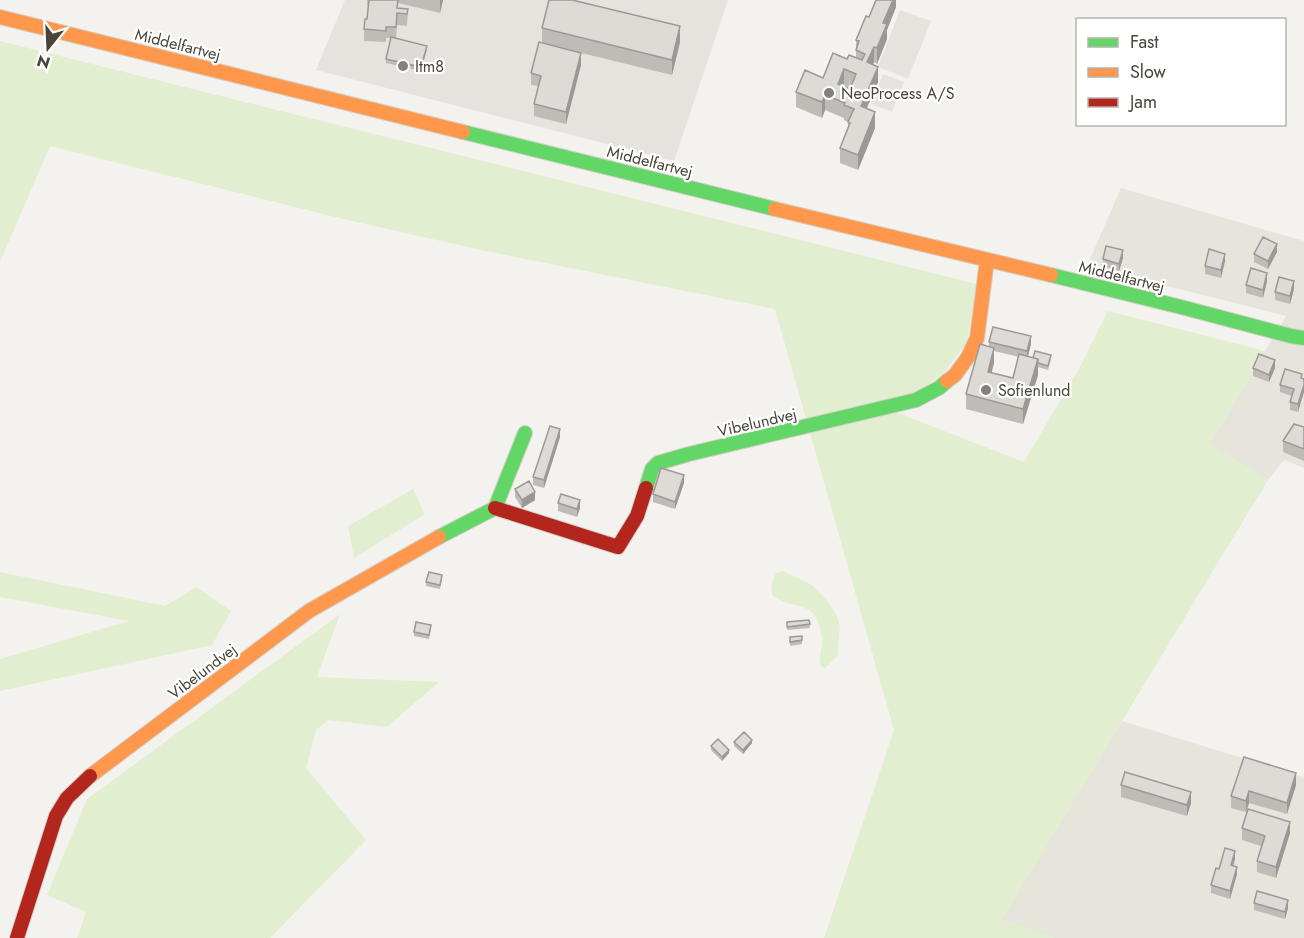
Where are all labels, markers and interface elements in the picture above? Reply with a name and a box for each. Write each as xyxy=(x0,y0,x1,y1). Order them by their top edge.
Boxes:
north arrow xyxy=(18,18,78,78)
legend xyxy=(1076,18,1286,126)
street label: Middelfartvej xyxy=(132,23,223,66)
text: Fast xyxy=(1130,29,1159,55)
text: N xyxy=(34,49,53,75)
place label: Itm8 xyxy=(415,55,444,78)
marker: Itm8 xyxy=(396,59,410,73)
text: Slow xyxy=(1130,59,1167,85)
place label: NeoProcess A/S xyxy=(841,82,955,105)
marker: NeoProcess A/S xyxy=(822,86,836,100)
text: Jam xyxy=(1128,89,1157,115)
street label: Middelfartvej xyxy=(604,140,695,183)
street label: Middelfartvej xyxy=(1076,255,1167,298)
place label: Sofienlund xyxy=(998,379,1070,402)
marker: Sofienlund xyxy=(979,383,993,397)
street label: Vibelundvej xyxy=(715,402,799,443)
street label: Vibelundvej xyxy=(163,638,241,705)

